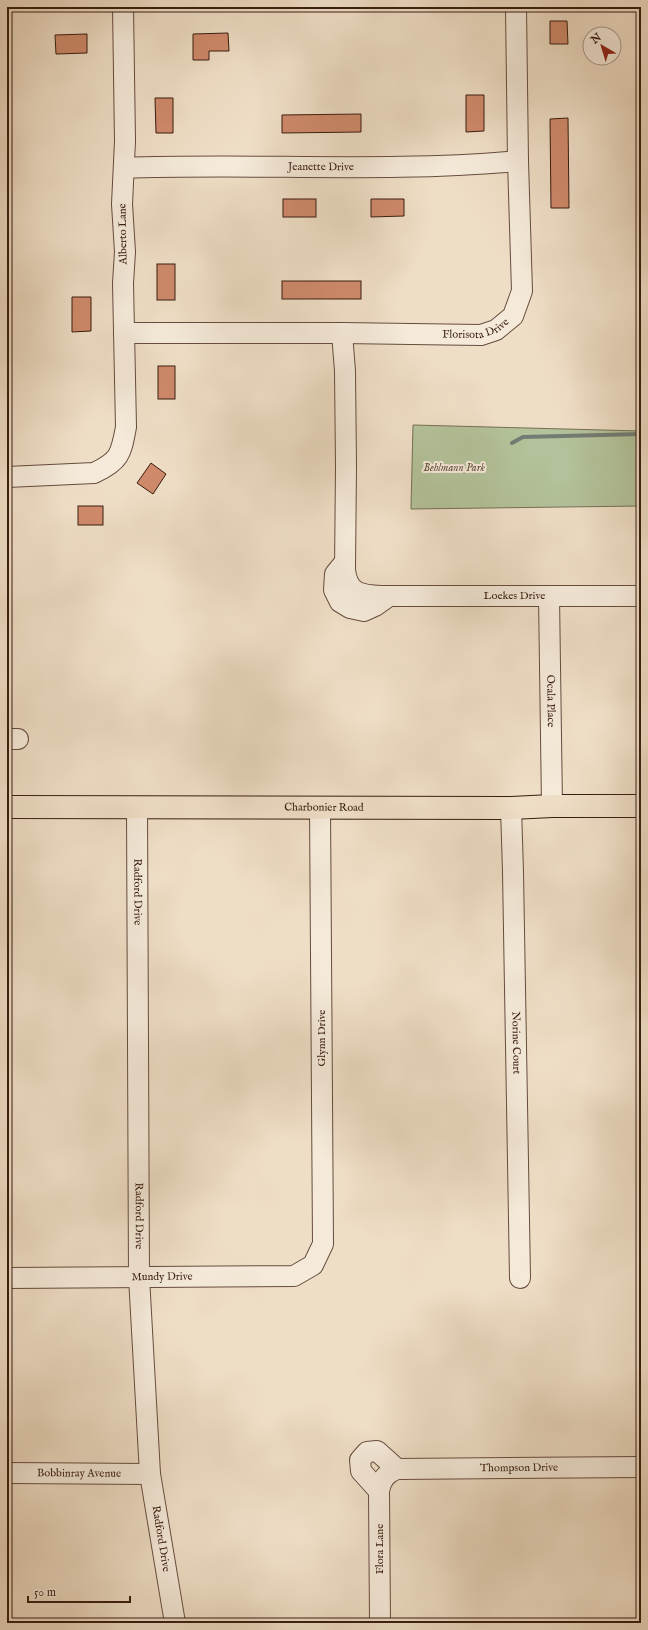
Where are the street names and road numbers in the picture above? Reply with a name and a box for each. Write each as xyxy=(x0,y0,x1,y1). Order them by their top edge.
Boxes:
street label: Jeanette Drive xyxy=(286,160,354,174)
street label: Alberto Lane xyxy=(115,203,131,266)
street label: Florisota Drive xyxy=(442,315,512,342)
street label: Loekes Drive xyxy=(484,589,545,603)
street label: Ocala Place xyxy=(543,675,558,727)
street label: Charbonier Road xyxy=(284,801,364,815)
street label: Radford Drive xyxy=(130,859,145,925)
street label: Glynn Drive xyxy=(315,1010,329,1066)
street label: Norine Court xyxy=(508,1011,523,1075)
street label: Radford Drive xyxy=(132,1183,146,1249)
street label: Mundy Drive xyxy=(131,1270,193,1284)
street label: Thompson Drive xyxy=(480,1461,558,1475)
street label: Bobbinray Avenue xyxy=(37,1466,121,1481)
street label: Radford Drive xyxy=(148,1505,173,1573)
street label: Flora Lane xyxy=(373,1524,387,1574)

